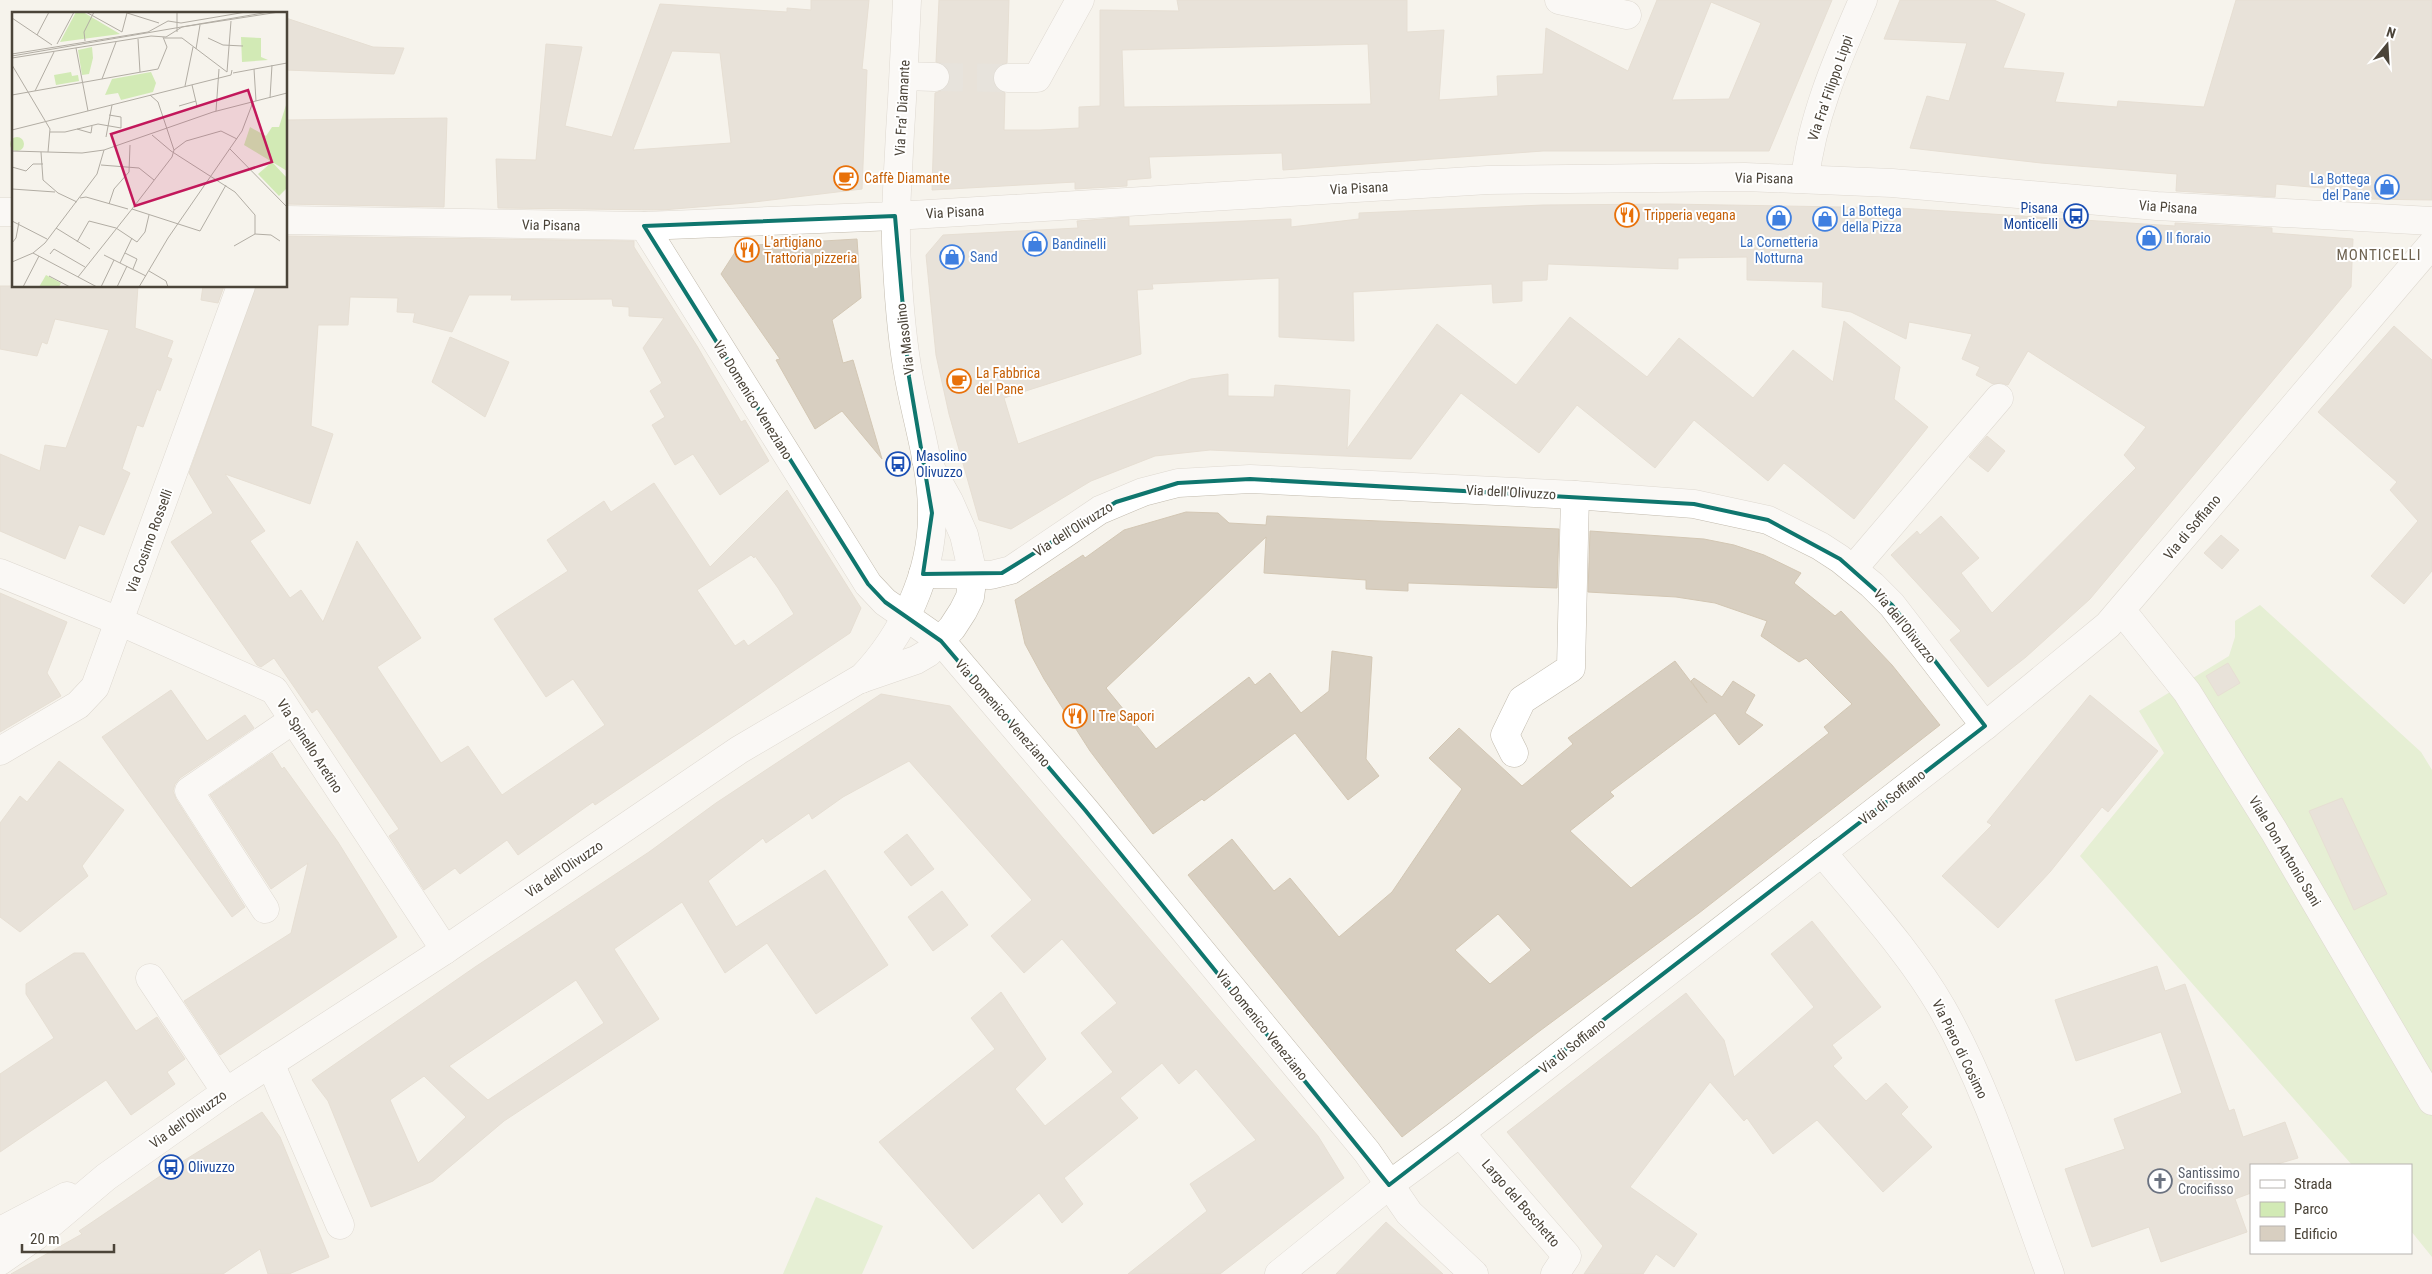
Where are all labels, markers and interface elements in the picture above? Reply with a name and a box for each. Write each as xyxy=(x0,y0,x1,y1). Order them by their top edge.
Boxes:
inset map xyxy=(12,12,288,288)
north arrow xyxy=(2362,20,2412,70)
text: N xyxy=(2384,24,2398,42)
street label: Via Fra' Filippo Lippi xyxy=(1804,33,1856,143)
street label: Via Fra' Diamante xyxy=(891,59,913,156)
cafe icon: Caffè Diamante xyxy=(833,165,859,191)
street label: Via Pisana xyxy=(1735,169,1793,187)
place label: Caffè Diamante xyxy=(864,170,950,186)
place label: La Bottega del Pane xyxy=(2310,171,2370,203)
shop icon: La Bottega del Pane xyxy=(2374,174,2400,200)
street label: Via Pisana xyxy=(1329,178,1389,198)
street label: Via Pisana xyxy=(2138,197,2198,217)
place label: Pisana Monticelli xyxy=(2004,200,2058,232)
street label: Via Pisana xyxy=(925,202,985,222)
restaurant icon: Tripperia vegana xyxy=(1614,202,1640,228)
place label: La Bottega della Pizza xyxy=(1842,203,1902,235)
bus stop icon: Pisana Monticelli xyxy=(2063,203,2089,229)
shop icon: La Cornetteria Notturna xyxy=(1766,205,1792,231)
shop icon: La Bottega della Pizza xyxy=(1812,206,1838,232)
place label: Tripperia vegana xyxy=(1644,207,1736,223)
street label: Via Pisana xyxy=(522,216,580,234)
shop icon: Il fioraio xyxy=(2136,225,2162,251)
place label: Il fioraio xyxy=(2166,230,2211,246)
shop icon: Bandinelli xyxy=(1022,231,1048,257)
place label: L'artigiano Trattoria pizzeria xyxy=(764,234,857,266)
place label: La Cornetteria Notturna xyxy=(1740,234,1818,266)
place label: Bandinelli xyxy=(1052,236,1106,252)
restaurant icon: L'artigiano Trattoria pizzeria xyxy=(734,237,760,263)
shop icon: Sand xyxy=(939,244,965,270)
district label: MONTICELLI xyxy=(2337,246,2421,264)
place label: Sand xyxy=(970,249,998,265)
street label: Via Masolino xyxy=(893,302,917,376)
street label: Via Domenico Veneziano xyxy=(710,338,796,462)
place label: La Fabbrica del Pane xyxy=(976,365,1040,397)
cafe icon: La Fabbrica del Pane xyxy=(946,368,972,394)
place label: Masolino Olivuzzo xyxy=(916,448,967,480)
bus stop icon: Masolino Olivuzzo xyxy=(885,451,911,477)
street label: Via dell'Olivuzzo xyxy=(1466,482,1556,502)
street label: Via Cosimo Rosselli xyxy=(123,487,175,595)
street label: Via di Soffiano xyxy=(2160,491,2224,563)
street label: Via dell'Olivuzzo xyxy=(1031,498,1115,560)
street label: Via dell'Olivuzzo xyxy=(1870,586,1940,666)
street label: Via Domenico Veneziano xyxy=(952,656,1054,770)
street label: Via Spinello Aretino xyxy=(274,696,346,796)
restaurant icon: I Tre Sapori xyxy=(1062,703,1088,729)
place label: I Tre Sapori xyxy=(1092,708,1155,724)
street label: Via di Soffiano xyxy=(1856,766,1928,828)
street label: Viale Don Antonio Sani xyxy=(2246,793,2324,909)
street label: Via dell'Olivuzzo xyxy=(522,837,606,901)
street label: Via Domenico Veneziano xyxy=(1213,967,1311,1083)
street label: Via Piero di Cosimo xyxy=(1929,997,1991,1101)
street label: Via di Soffiano xyxy=(1536,1015,1608,1077)
street label: Via dell'Olivuzzo xyxy=(146,1087,230,1151)
bus stop icon: Olivuzzo xyxy=(158,1154,184,1180)
street label: Largo del Boschetto xyxy=(1479,1156,1563,1250)
place label: Olivuzzo xyxy=(188,1159,235,1175)
legend xyxy=(2250,1164,2412,1254)
place label: Santissimo Crocifisso xyxy=(2178,1165,2240,1197)
church icon: Santissimo Crocifisso xyxy=(2147,1168,2173,1194)
text: Strada xyxy=(2294,1175,2332,1193)
text: Parco xyxy=(2294,1200,2328,1218)
scale bar xyxy=(22,1222,115,1254)
text: Edificio xyxy=(2294,1225,2337,1243)
text: 20 m xyxy=(30,1230,60,1248)

